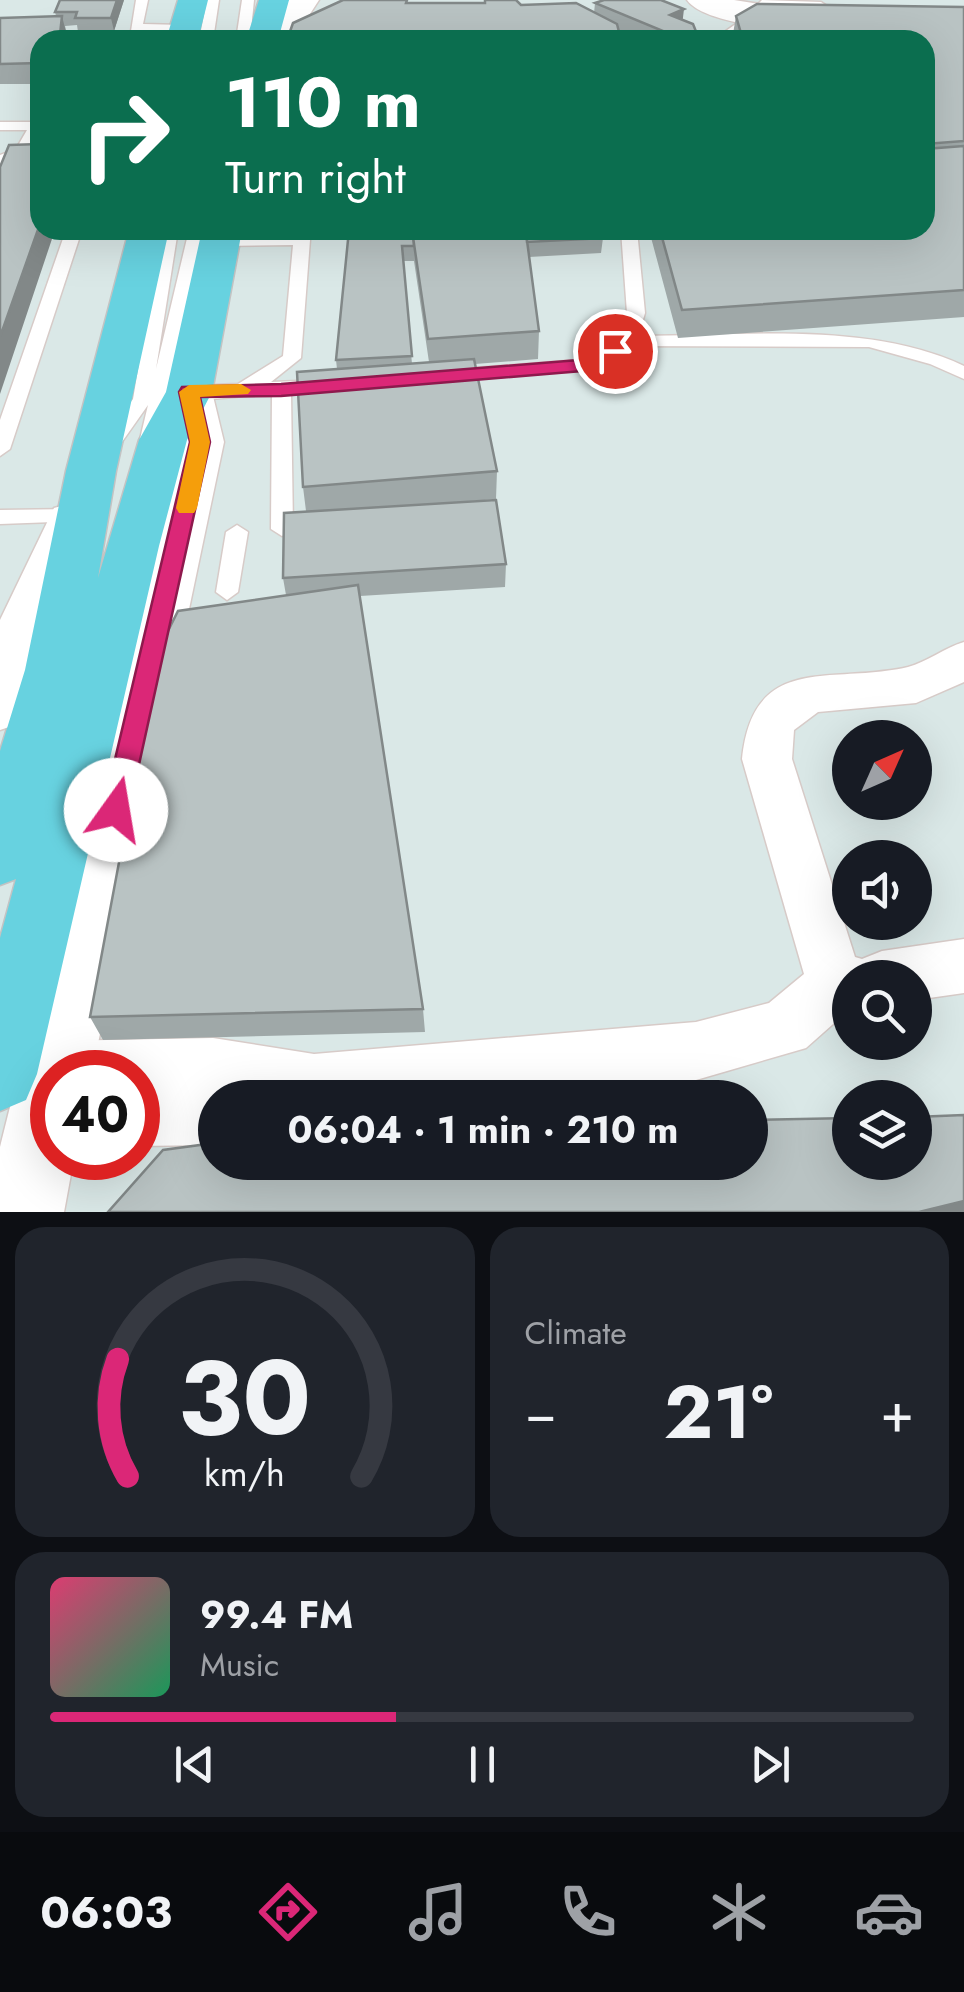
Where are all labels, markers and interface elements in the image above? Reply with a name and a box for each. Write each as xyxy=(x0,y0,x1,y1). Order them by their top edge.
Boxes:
text: 110 m xyxy=(225,52,421,153)
icon: right xyxy=(60,70,190,200)
text: Turn right xyxy=(225,145,406,210)
pin xyxy=(573,309,658,394)
icon: arrive xyxy=(588,324,643,379)
north arrow xyxy=(832,720,932,820)
map controls xyxy=(832,720,932,1180)
position arrow xyxy=(64,758,168,862)
button: sound xyxy=(832,840,932,940)
button: search xyxy=(832,960,932,1060)
speed limit sign: 40 xyxy=(30,1050,160,1180)
button: layers xyxy=(832,1080,932,1180)
text: 06:04 · 1 min · 210 m xyxy=(288,1102,678,1157)
text: Climate xyxy=(525,1310,627,1356)
text: 30 xyxy=(178,1323,311,1473)
text: 21° xyxy=(664,1358,773,1466)
text: − xyxy=(525,1373,557,1453)
text: + xyxy=(880,1373,914,1453)
text: km/h xyxy=(204,1448,285,1499)
text: 99.4 FM xyxy=(200,1587,353,1642)
text: Music xyxy=(200,1642,279,1688)
icon: previous xyxy=(167,1737,222,1792)
icon: pause xyxy=(455,1737,510,1792)
icon: next xyxy=(743,1737,798,1792)
icon: directions xyxy=(253,1877,323,1947)
icon: music xyxy=(403,1877,473,1947)
icon: phone xyxy=(553,1877,623,1947)
icon: climate xyxy=(704,1877,774,1947)
icon: car xyxy=(854,1877,924,1947)
text: 06:03 xyxy=(40,1880,172,1945)

